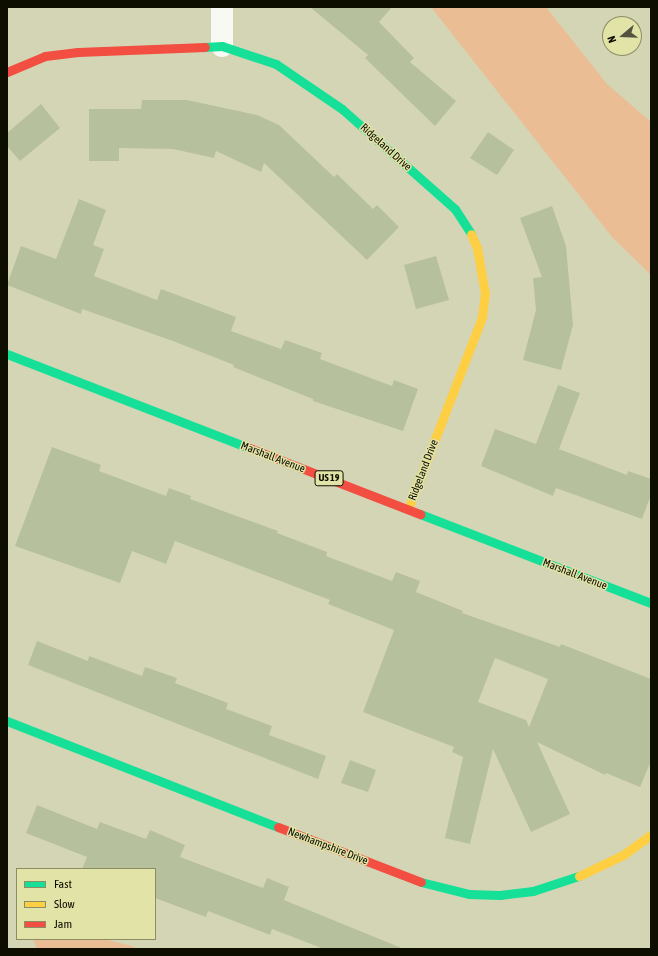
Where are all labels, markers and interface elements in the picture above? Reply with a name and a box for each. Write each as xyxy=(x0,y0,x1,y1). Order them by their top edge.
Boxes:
north arrow xyxy=(602,16,642,56)
text: N xyxy=(605,35,618,45)
street label: Ridgeland Drive xyxy=(358,121,414,173)
street label: Ridgeland Drive xyxy=(405,438,441,502)
street label: Marshall Avenue xyxy=(239,439,307,475)
road number: US 19 xyxy=(314,470,344,486)
street label: Marshall Avenue xyxy=(541,556,609,592)
street label: Newhampshire Drive xyxy=(286,825,370,867)
legend xyxy=(16,868,156,940)
text: Fast xyxy=(54,877,72,891)
text: Slow xyxy=(54,897,75,911)
text: Jam xyxy=(54,917,72,931)

